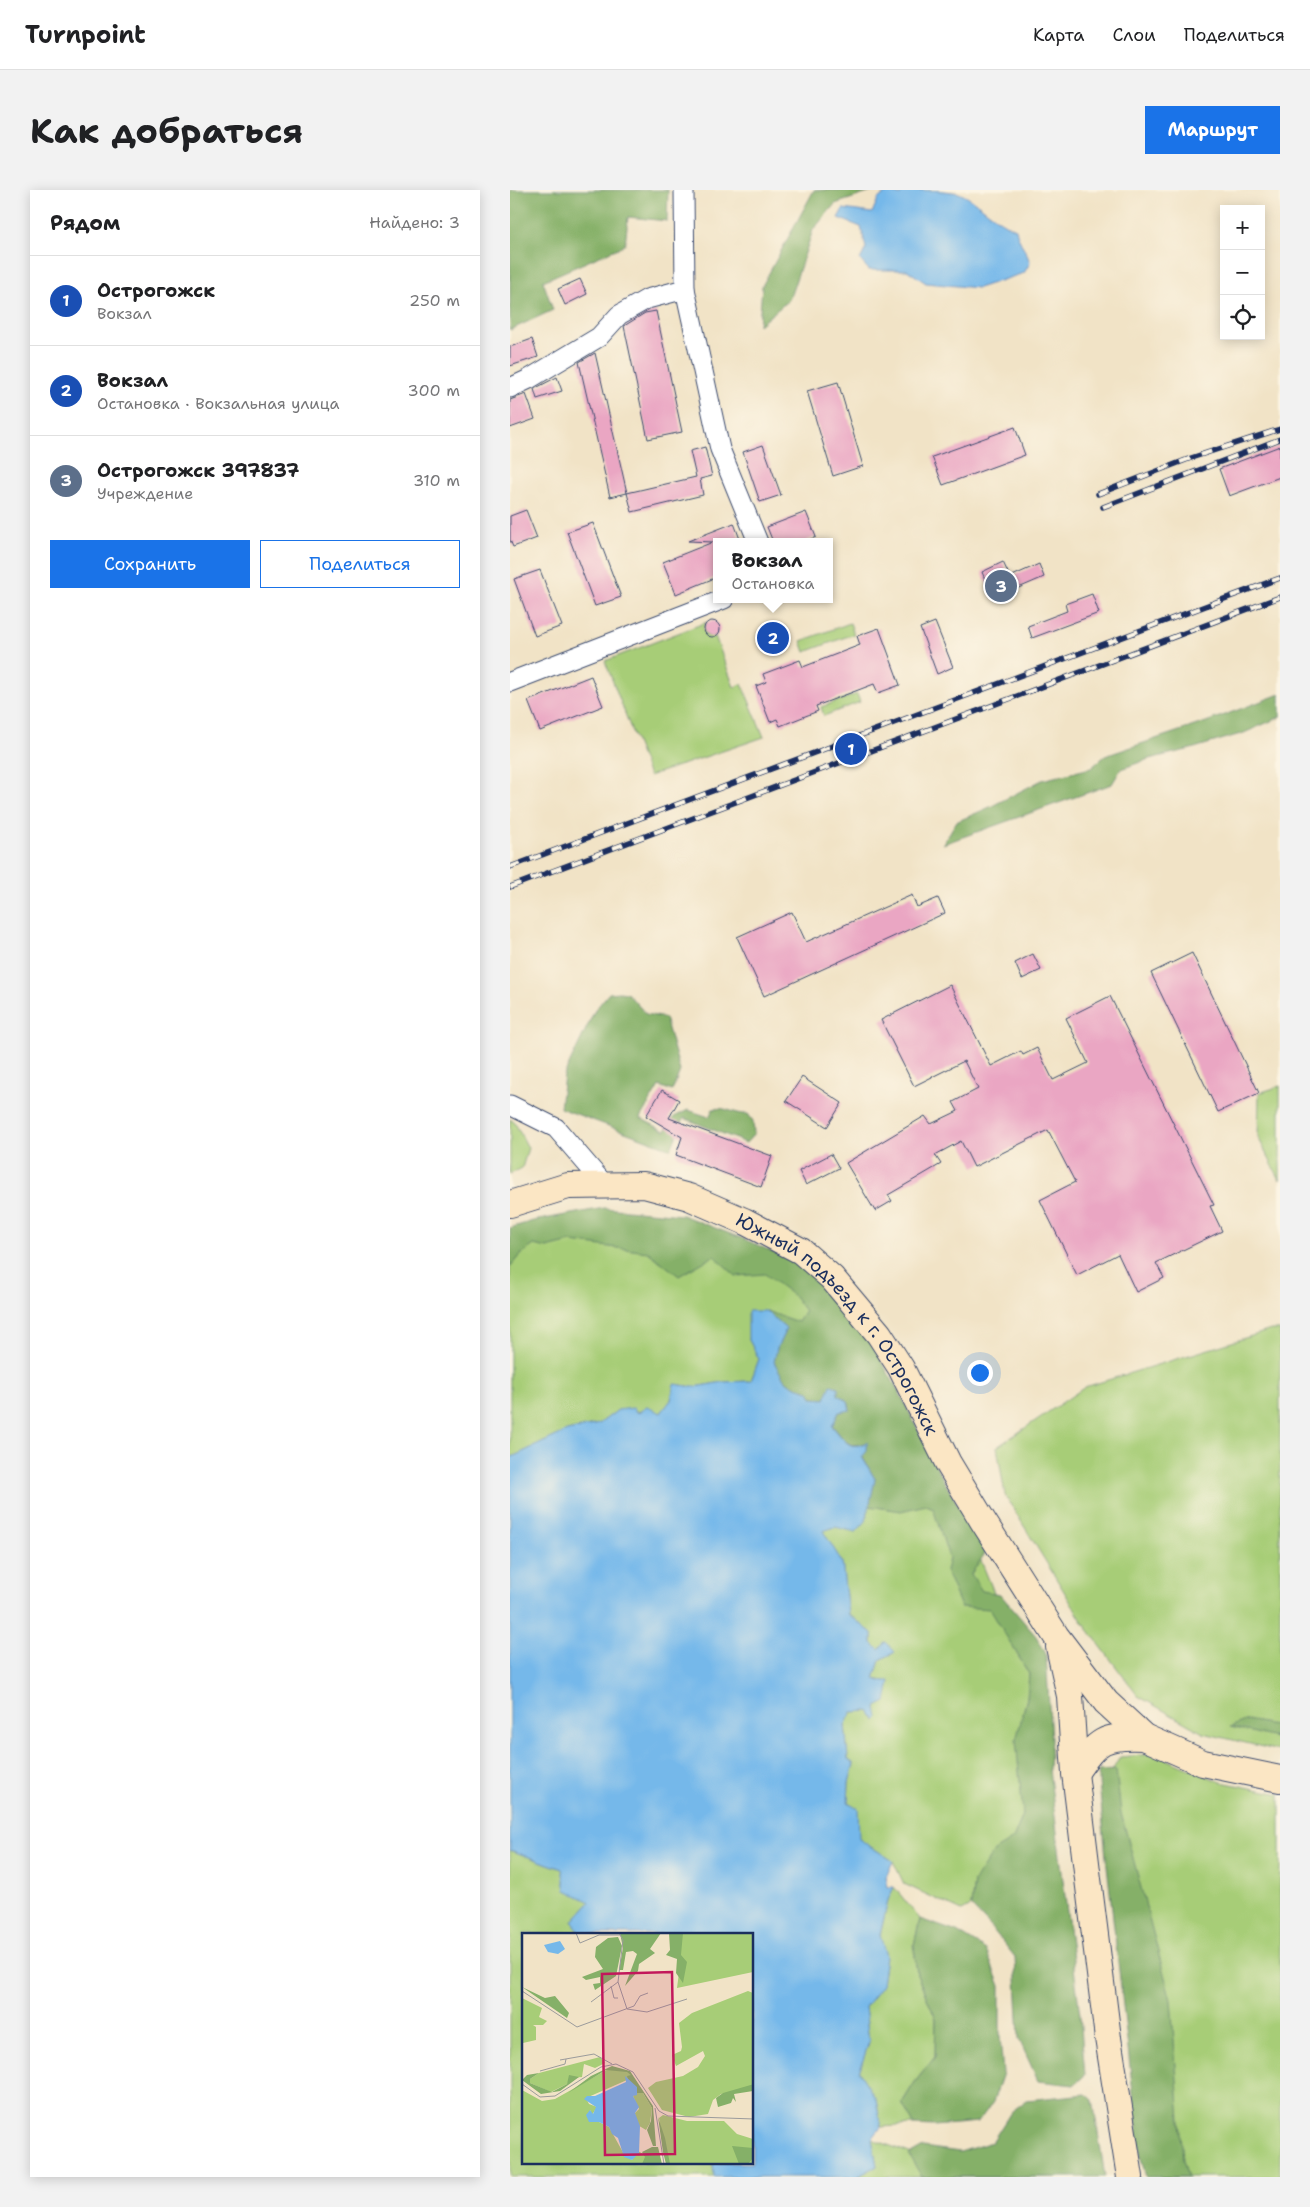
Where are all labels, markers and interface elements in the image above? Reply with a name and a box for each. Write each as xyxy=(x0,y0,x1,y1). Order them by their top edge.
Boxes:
text: Turnpoint xyxy=(25,19,146,51)
text: Карта xyxy=(1033,23,1084,47)
text: Слои xyxy=(1112,23,1156,47)
text: Поделиться xyxy=(1184,23,1285,47)
button: Маршрут xyxy=(1145,106,1280,154)
text: Как добраться xyxy=(30,107,303,154)
map controls xyxy=(1220,205,1265,340)
button: + xyxy=(1220,205,1265,250)
text: Рядом xyxy=(50,209,120,237)
text: Найдено: 3 xyxy=(369,212,460,233)
button: − xyxy=(1220,250,1265,295)
text: Острогожск xyxy=(97,278,215,303)
text: 1 xyxy=(62,290,70,311)
text: 250 m xyxy=(409,290,460,311)
button: locate xyxy=(1220,295,1265,340)
text: Вокзал xyxy=(97,303,152,324)
text: Вокзал xyxy=(97,368,168,393)
text: 2 xyxy=(60,380,72,401)
text: 300 m xyxy=(408,380,460,401)
text: Остановка · Вокзальная улица xyxy=(97,393,340,414)
text: Острогожск 397837 xyxy=(97,458,299,483)
text: 3 xyxy=(60,470,72,491)
text: 310 m xyxy=(413,470,460,491)
text: Учреждение xyxy=(97,483,193,504)
popup xyxy=(713,538,833,603)
button: Сохранить xyxy=(50,540,250,588)
button: Поделиться xyxy=(260,540,460,588)
text: Вокзал xyxy=(732,548,803,573)
pin: 3 xyxy=(985,567,1017,605)
text: Остановка xyxy=(732,573,814,594)
pin: 2 xyxy=(757,619,789,657)
pin: 1 xyxy=(835,730,867,768)
street label: Южный подъезд к г. Острогожск xyxy=(732,1207,944,1439)
your location xyxy=(967,1360,993,1386)
inset map xyxy=(522,1933,754,2164)

